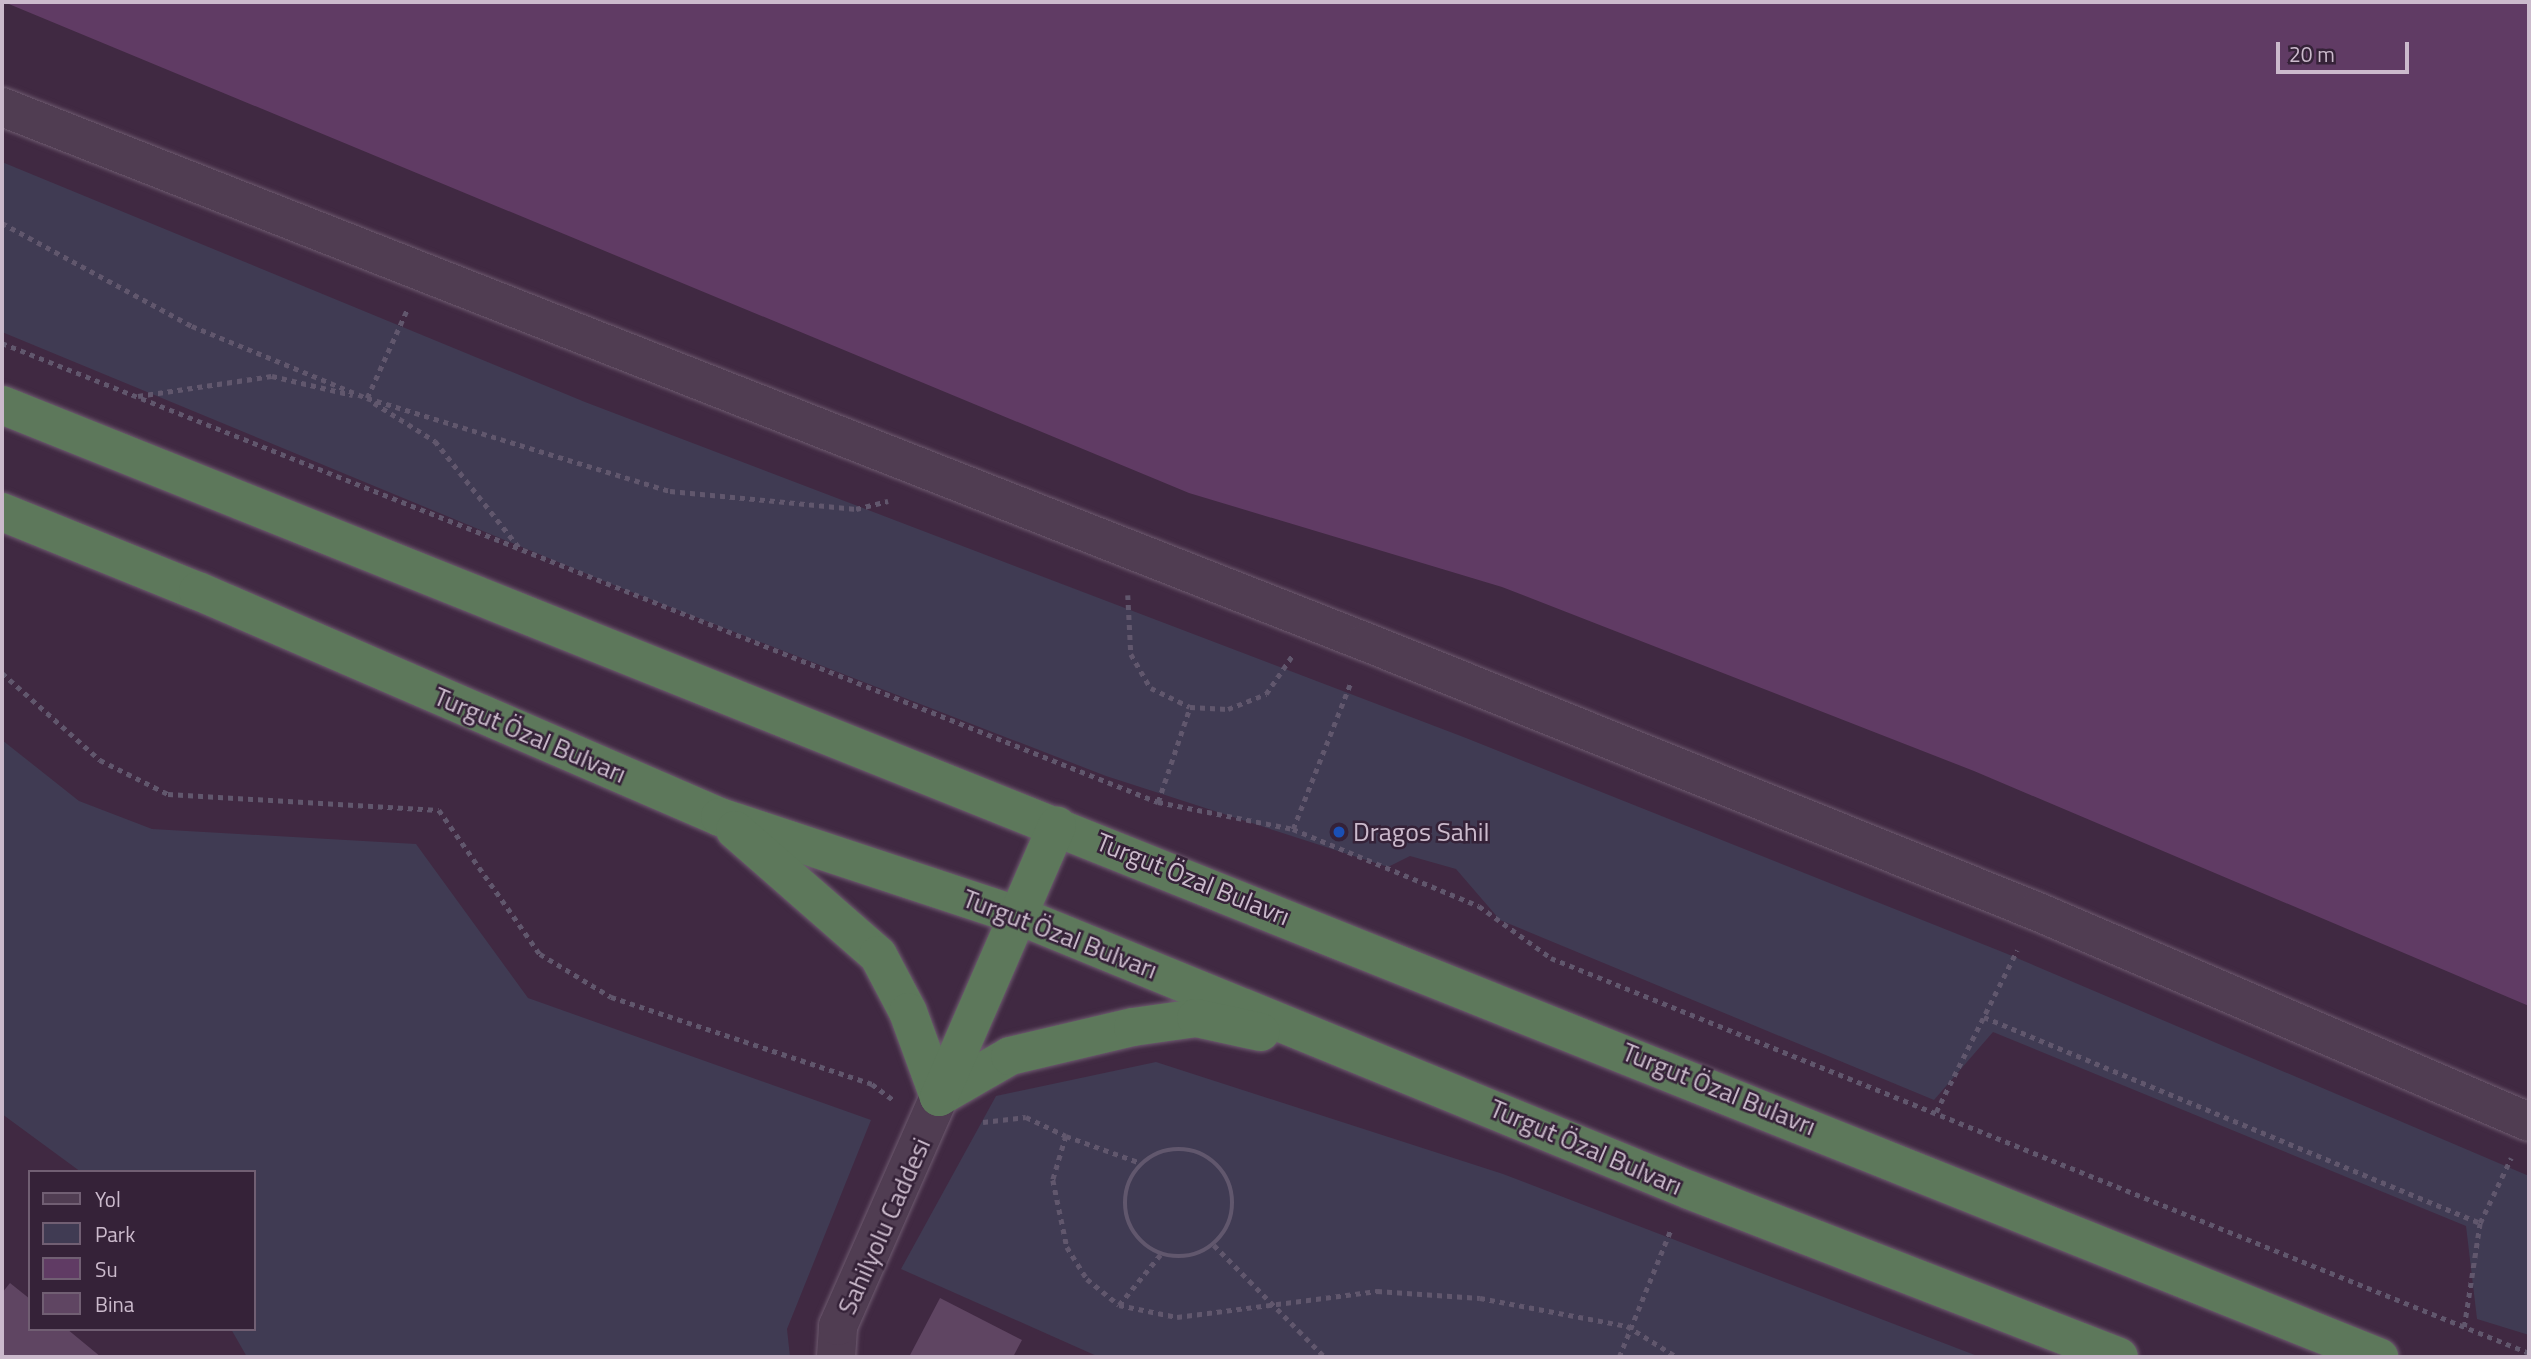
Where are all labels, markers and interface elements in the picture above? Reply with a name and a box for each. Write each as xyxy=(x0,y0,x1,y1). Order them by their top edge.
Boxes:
scale bar xyxy=(2279,28,2412,72)
text: 20 m xyxy=(2289,38,2335,70)
street label: Turgut Özal Bulvarı xyxy=(429,680,631,790)
place label: Dragos Sahil xyxy=(1353,816,1489,848)
marker: Dragos Sahil xyxy=(1331,824,1347,840)
street label: Turgut Özal Bulavrı xyxy=(1092,826,1294,932)
street label: Turgut Özal Bulvarı xyxy=(958,883,1162,985)
street label: Turgut Özal Bulavrı xyxy=(1618,1036,1820,1142)
street label: Turgut Özal Bulvarı xyxy=(1485,1092,1687,1202)
street label: Sahilyolu Caddesi xyxy=(831,1133,937,1319)
legend xyxy=(28,1170,256,1331)
text: Yol xyxy=(95,1183,121,1215)
text: Park xyxy=(95,1218,135,1250)
text: Su xyxy=(95,1253,118,1285)
text: Bina xyxy=(95,1288,134,1320)

